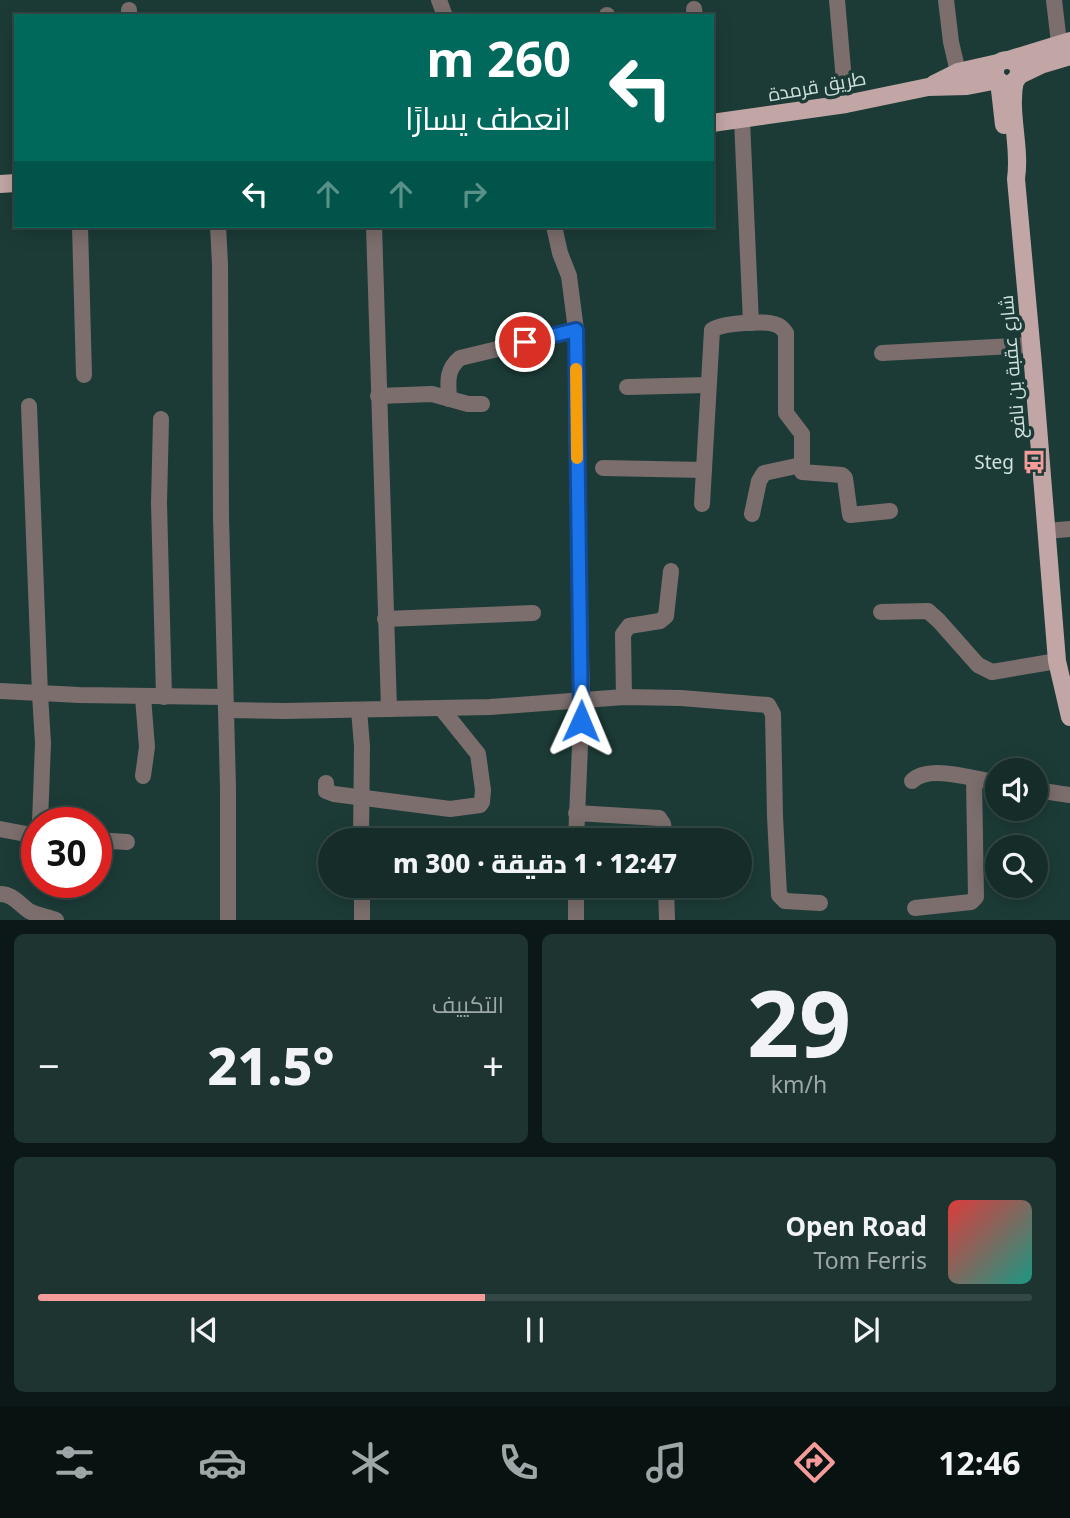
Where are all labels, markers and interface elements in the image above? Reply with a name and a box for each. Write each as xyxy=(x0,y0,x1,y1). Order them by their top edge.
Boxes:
text: 260 m xyxy=(426,25,571,91)
icon: left xyxy=(595,42,686,133)
street label: طريق قرمدة xyxy=(766,65,868,107)
text: انعطف يسارًا xyxy=(405,96,571,139)
icon: left xyxy=(236,175,274,213)
icon: ahead xyxy=(309,175,347,213)
icon: ahead xyxy=(382,175,420,213)
icon: right xyxy=(455,175,493,213)
street label: شارع عقبة بن نافع xyxy=(993,294,1032,440)
pin xyxy=(495,312,555,372)
icon: arrive xyxy=(506,323,544,361)
bus stop icon: Steg xyxy=(1020,448,1048,476)
place label: Steg xyxy=(974,449,1014,475)
position arrow xyxy=(544,684,618,758)
map controls xyxy=(985,758,1048,898)
button: sound xyxy=(985,758,1048,821)
speed limit sign: 30 xyxy=(21,807,112,898)
button: search xyxy=(985,835,1048,898)
text: 12:47 · 1 دقيقة · 300 m xyxy=(393,845,677,881)
text: 29 xyxy=(747,960,851,1084)
text: التكييف xyxy=(432,988,504,1020)
text: 21.5° xyxy=(208,1029,334,1100)
text: − xyxy=(38,1039,60,1091)
text: + xyxy=(482,1039,504,1091)
text: km/h xyxy=(771,1068,827,1100)
text: Open Road xyxy=(786,1208,927,1244)
text: Tom Ferris xyxy=(814,1244,927,1276)
icon: previous xyxy=(185,1311,223,1349)
icon: pause xyxy=(516,1311,554,1349)
icon: next xyxy=(847,1311,885,1349)
icon: filters xyxy=(50,1438,99,1487)
icon: car xyxy=(198,1438,247,1487)
icon: climate xyxy=(346,1438,395,1487)
icon: phone xyxy=(494,1438,543,1487)
icon: music xyxy=(642,1438,691,1487)
icon: directions xyxy=(790,1438,839,1487)
text: 12:46 xyxy=(938,1441,1020,1484)

